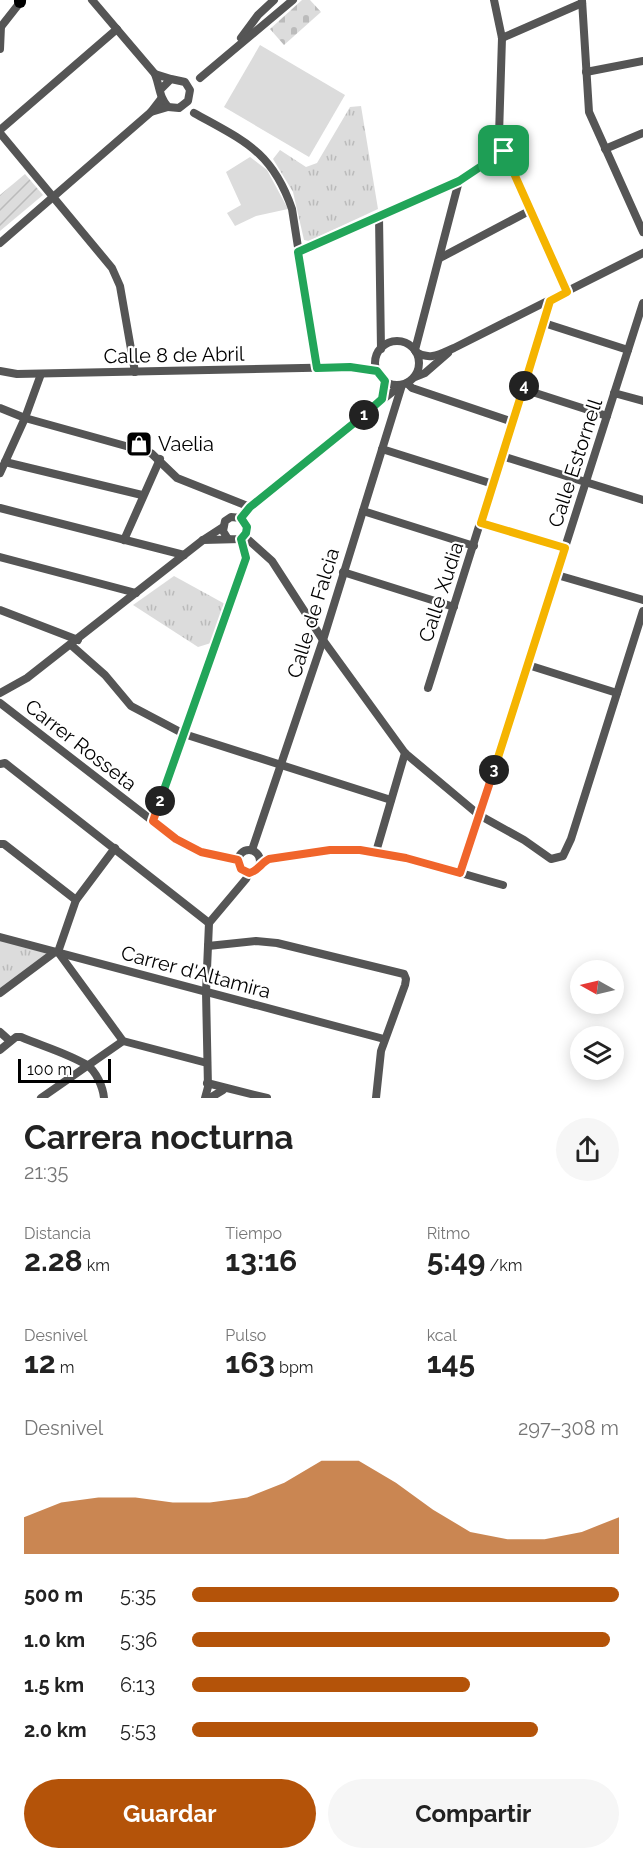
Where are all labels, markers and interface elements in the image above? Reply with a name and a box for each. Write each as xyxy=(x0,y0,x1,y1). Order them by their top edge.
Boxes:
pin xyxy=(478,125,529,176)
icon: arrive xyxy=(487,134,520,167)
street label: Calle 8 de Abril xyxy=(103,342,245,368)
pin: 4 xyxy=(509,371,539,401)
text: 4 xyxy=(519,376,529,395)
street label: Calle Estornell xyxy=(543,395,607,530)
pin: 1 xyxy=(349,400,379,430)
text: 1 xyxy=(360,405,368,424)
shop icon: Vaelia xyxy=(124,429,154,459)
place label: Vaelia xyxy=(158,432,214,456)
street label: Calle Xudia xyxy=(414,539,468,645)
street label: Calle de Falcia xyxy=(282,545,344,681)
street label: Carrer Rosseta xyxy=(20,694,142,796)
pin: 3 xyxy=(479,755,509,785)
text: 3 xyxy=(490,760,498,779)
pin: 2 xyxy=(145,786,175,816)
text: 2 xyxy=(155,791,165,810)
street label: Carrer d'Altamira xyxy=(119,940,273,1004)
north arrow xyxy=(570,960,624,1014)
map controls xyxy=(570,960,624,1080)
button: layers xyxy=(570,1026,624,1080)
scale bar xyxy=(18,1056,111,1084)
text: 100 m xyxy=(27,1060,72,1079)
text: Carrera nocturna xyxy=(24,1118,293,1157)
button: share xyxy=(556,1118,619,1181)
text: 21:35 xyxy=(24,1160,68,1184)
text: Distancia xyxy=(24,1224,91,1243)
text: Tiempo xyxy=(225,1224,282,1243)
text: Ritmo xyxy=(427,1224,470,1243)
text: 2.28 xyxy=(24,1243,83,1278)
text: 13:16 xyxy=(225,1243,297,1278)
text: 5:49 xyxy=(427,1243,486,1278)
text: km xyxy=(83,1256,110,1275)
text: /km xyxy=(486,1256,522,1275)
text: Desnivel xyxy=(24,1326,87,1345)
text: Pulso xyxy=(225,1326,266,1345)
text: kcal xyxy=(427,1326,457,1345)
text: 12 xyxy=(24,1345,56,1380)
text: 163 xyxy=(225,1345,275,1380)
text: 145 xyxy=(427,1345,475,1380)
text: m xyxy=(56,1358,75,1377)
text: bpm xyxy=(275,1358,313,1377)
text: Desnivel xyxy=(24,1416,103,1440)
text: 297–308 m xyxy=(518,1416,619,1440)
text: 500 m xyxy=(24,1583,83,1607)
text: 5:35 xyxy=(120,1583,156,1607)
text: 1.0 km xyxy=(24,1628,85,1652)
text: 5:36 xyxy=(120,1628,157,1652)
text: 1.5 km xyxy=(24,1673,84,1697)
text: 6:13 xyxy=(120,1673,155,1697)
text: 2.0 km xyxy=(24,1718,87,1742)
text: 5:53 xyxy=(120,1718,156,1742)
button: Guardar xyxy=(24,1779,316,1848)
button: Compartir xyxy=(328,1779,619,1848)

